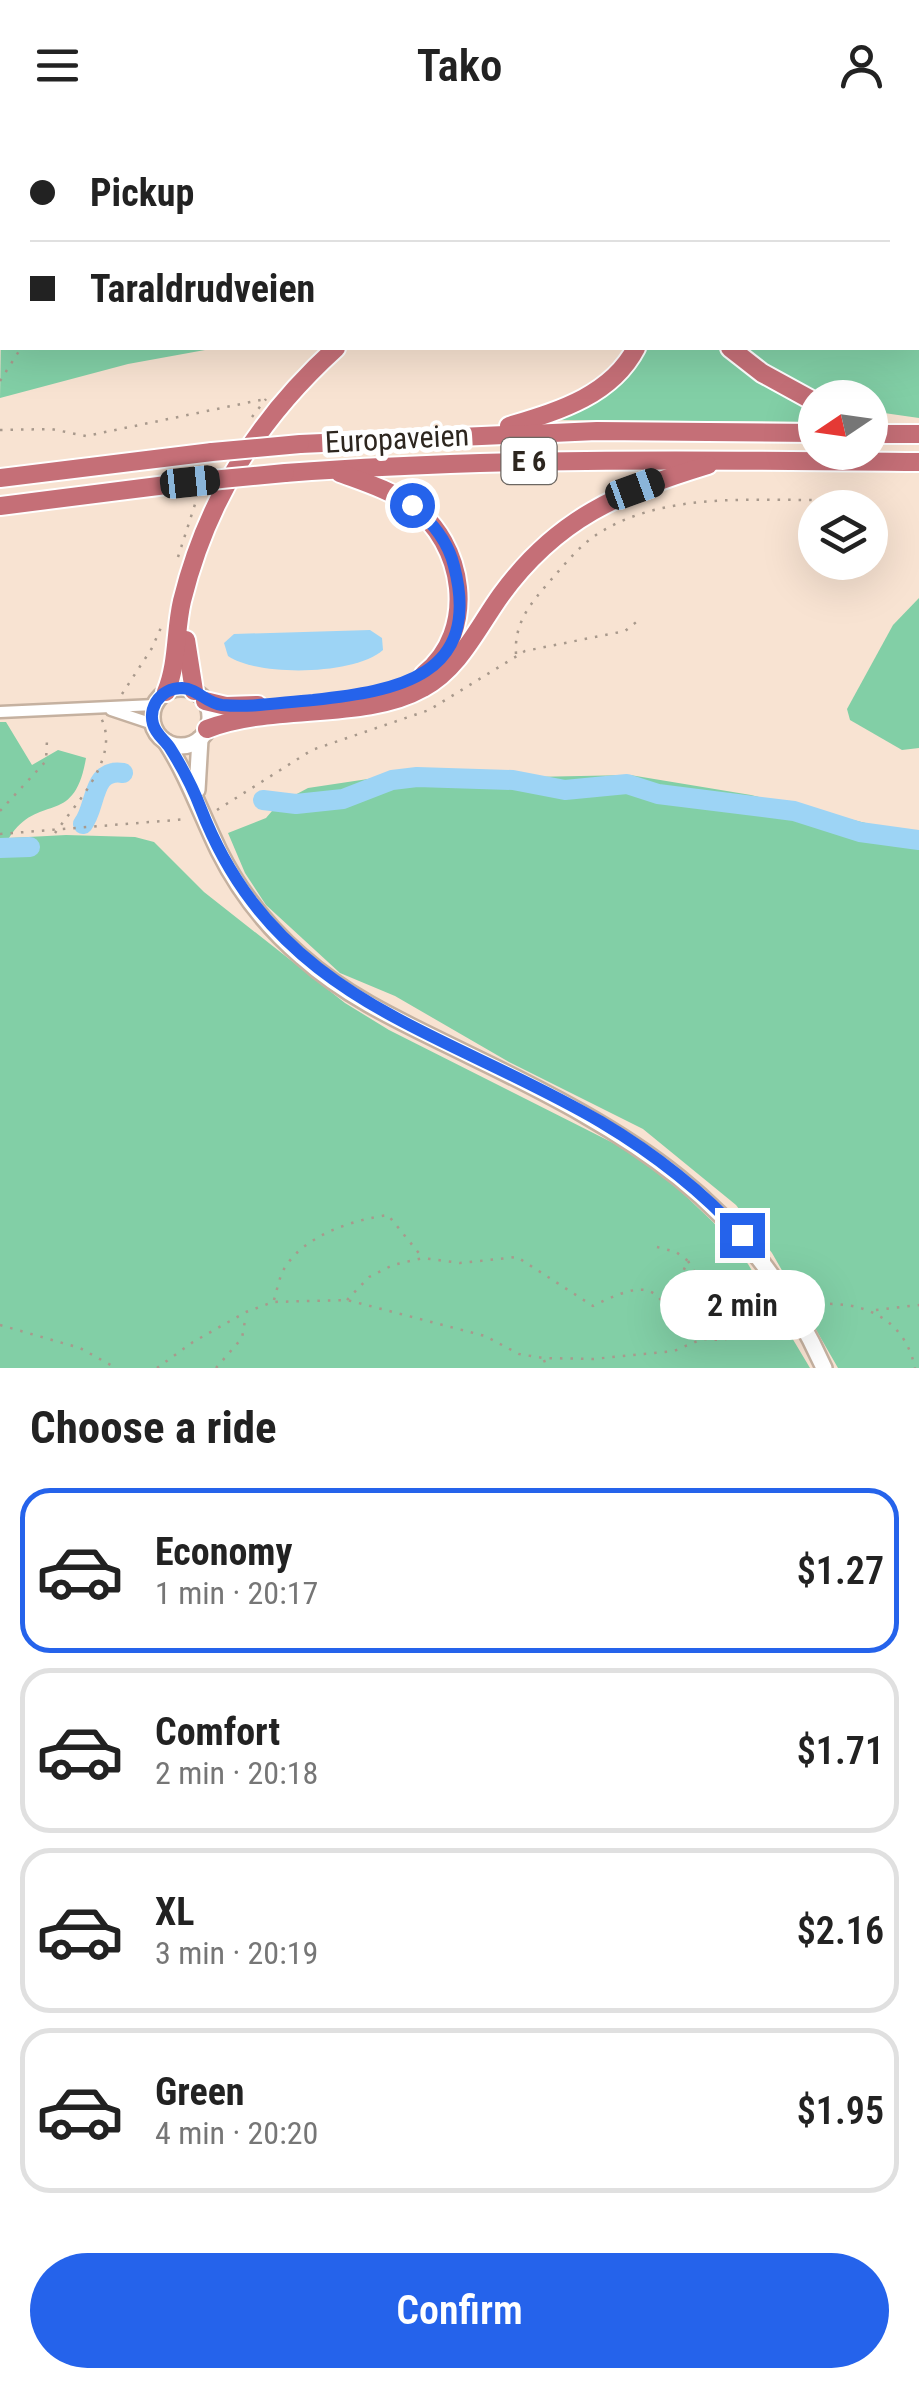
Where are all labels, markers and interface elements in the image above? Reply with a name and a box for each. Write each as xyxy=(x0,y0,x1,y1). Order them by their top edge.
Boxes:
icon: menu xyxy=(30,38,85,93)
icon: person xyxy=(834,38,889,93)
text: Tako xyxy=(417,39,502,92)
text: Pickup xyxy=(90,171,194,215)
text: Taraldrudveien xyxy=(90,267,315,311)
north arrow xyxy=(798,380,888,470)
map controls xyxy=(798,380,888,580)
street label: Europaveien xyxy=(324,417,470,460)
road number: E 6 xyxy=(502,438,556,484)
car xyxy=(159,464,221,500)
car xyxy=(602,465,668,513)
route start xyxy=(390,483,435,528)
button: layers xyxy=(798,490,888,580)
route end xyxy=(720,1213,765,1258)
callout: 2 min xyxy=(660,1270,824,1340)
text: 2 min xyxy=(707,1286,778,1324)
text: Choose a ride xyxy=(30,1401,277,1454)
icon: car xyxy=(35,1526,125,1616)
text: Economy xyxy=(155,1530,292,1574)
text: $1.27 xyxy=(797,1549,884,1593)
text: 1 min · 20:17 xyxy=(155,1574,318,1612)
icon: car xyxy=(35,1706,125,1796)
text: Comfort xyxy=(155,1710,280,1754)
text: $1.71 xyxy=(797,1729,884,1773)
text: 2 min · 20:18 xyxy=(155,1754,318,1792)
icon: car xyxy=(35,1886,125,1976)
text: XL xyxy=(155,1890,194,1934)
text: $2.16 xyxy=(797,1909,884,1953)
text: 3 min · 20:19 xyxy=(155,1934,318,1972)
icon: car xyxy=(35,2066,125,2156)
text: Green xyxy=(155,2070,245,2114)
text: $1.95 xyxy=(797,2089,884,2133)
text: 4 min · 20:20 xyxy=(155,2114,318,2152)
button: Confirm xyxy=(30,2253,889,2368)

